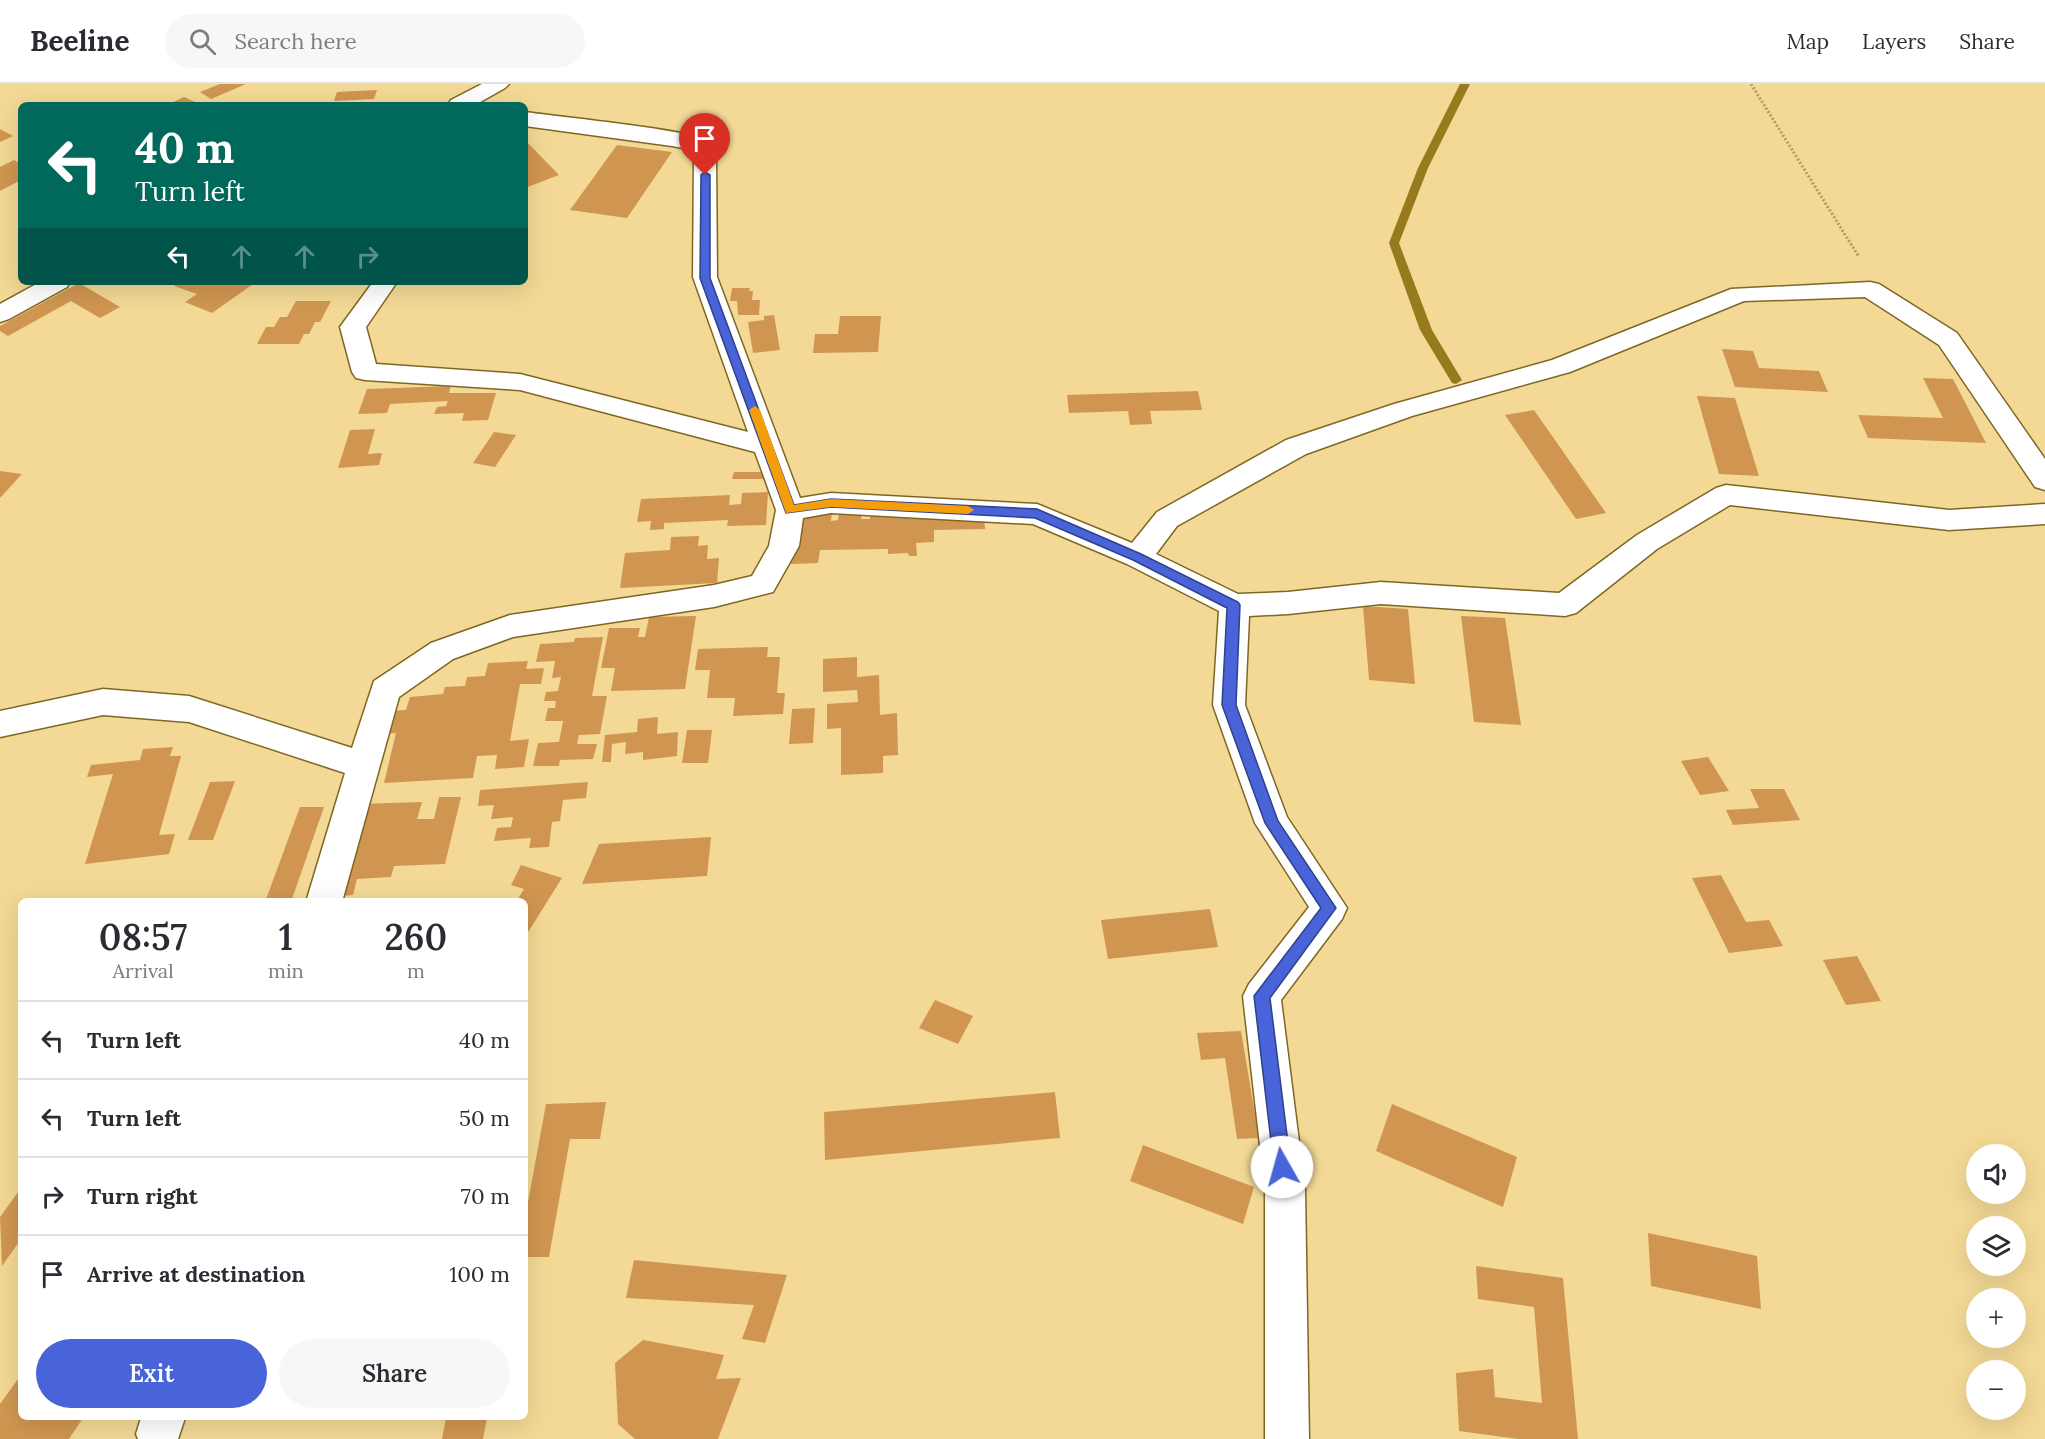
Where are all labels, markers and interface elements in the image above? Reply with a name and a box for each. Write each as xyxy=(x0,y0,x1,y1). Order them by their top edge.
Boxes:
search box xyxy=(165,14,585,68)
text: Beeline xyxy=(30,23,129,59)
icon: search xyxy=(186,25,219,58)
text: Search here xyxy=(234,27,357,55)
text: Map xyxy=(1786,28,1829,55)
text: Layers xyxy=(1862,28,1926,55)
text: Share xyxy=(1959,28,2015,55)
pin xyxy=(679,113,730,175)
text: 40 m xyxy=(135,121,234,175)
icon: arrive xyxy=(688,122,721,155)
icon: left xyxy=(36,126,114,204)
text: Turn left xyxy=(135,174,245,208)
icon: left xyxy=(162,240,195,273)
icon: ahead xyxy=(225,240,258,273)
icon: ahead xyxy=(288,240,321,273)
icon: right xyxy=(351,240,384,273)
text: 08:57 xyxy=(99,914,187,960)
text: 1 xyxy=(279,914,293,960)
text: 260 xyxy=(384,914,447,960)
text: Arrival xyxy=(112,958,174,983)
text: min xyxy=(268,958,304,983)
text: m xyxy=(407,958,425,983)
icon: left xyxy=(36,1024,69,1057)
text: Turn left xyxy=(87,1026,181,1054)
text: 40 m xyxy=(459,1026,510,1054)
icon: left xyxy=(36,1102,69,1135)
text: Turn left xyxy=(87,1104,181,1132)
text: 50 m xyxy=(459,1104,510,1132)
position arrow xyxy=(1250,1135,1314,1199)
map controls xyxy=(1966,1144,2026,1420)
button: sound xyxy=(1966,1144,2026,1204)
icon: right xyxy=(36,1180,69,1213)
text: Turn right xyxy=(87,1182,198,1210)
text: 70 m xyxy=(461,1182,510,1210)
button: layers xyxy=(1966,1216,2026,1276)
icon: arrive xyxy=(36,1258,69,1291)
text: Arrive at destination xyxy=(87,1260,305,1288)
text: 100 m xyxy=(449,1260,510,1288)
button: + xyxy=(1966,1288,2026,1348)
button: Exit xyxy=(36,1339,267,1408)
button: Share xyxy=(279,1339,510,1408)
button: − xyxy=(1966,1360,2026,1420)

